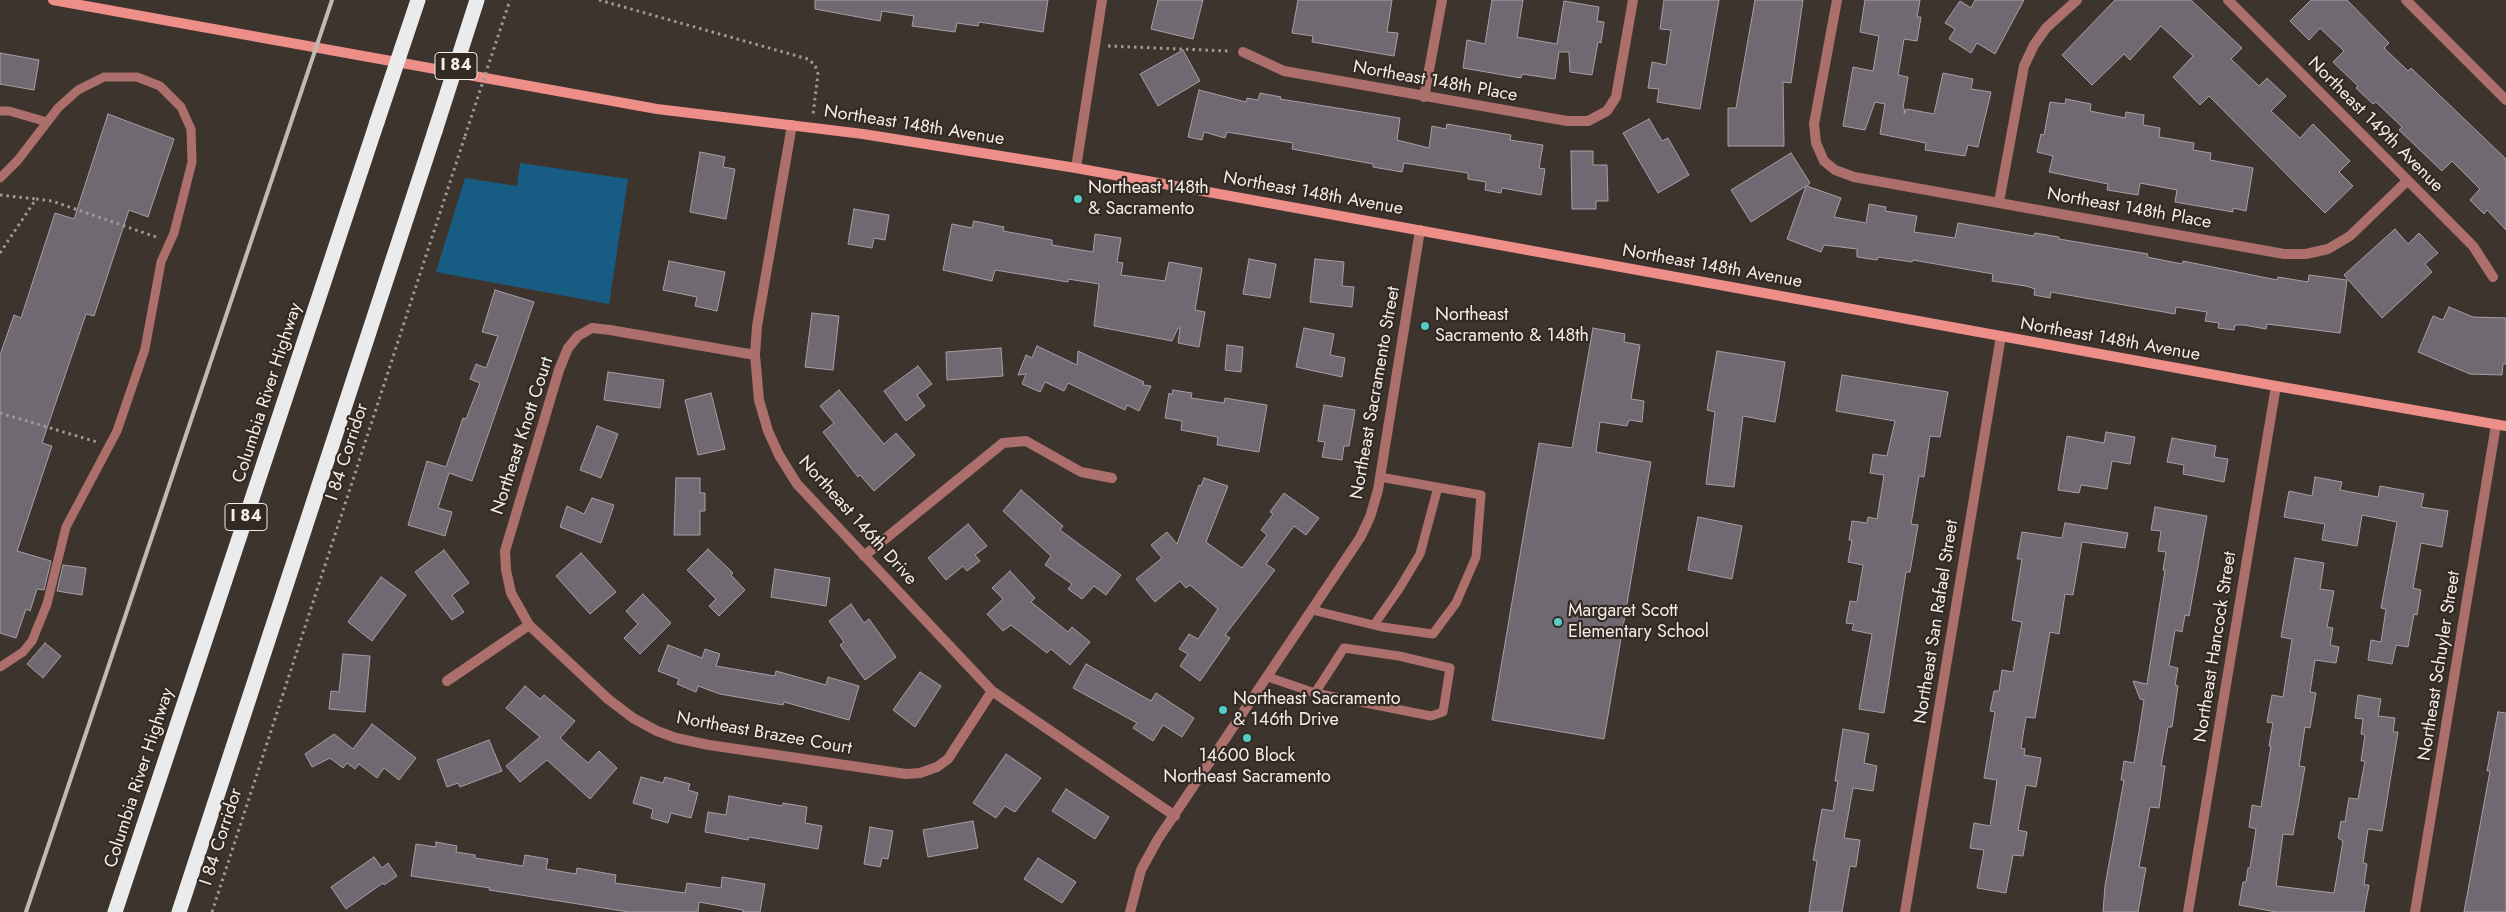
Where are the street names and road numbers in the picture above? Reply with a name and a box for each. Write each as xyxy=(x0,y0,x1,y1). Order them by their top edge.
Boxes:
road number: I 84 xyxy=(435,52,477,80)
street label: Northeast 149th Avenue xyxy=(2303,53,2447,197)
street label: Northeast 148th Place xyxy=(1351,57,1519,107)
street label: Northeast 148th Avenue xyxy=(822,101,1006,151)
street label: Northeast 148th Avenue xyxy=(1221,168,1405,220)
street label: Northeast 148th Place xyxy=(2045,184,2213,234)
street label: Northeast 148th Avenue xyxy=(1620,241,1804,293)
street label: Northeast Sacramento Street xyxy=(1347,285,1405,501)
street label: Columbia River Highway xyxy=(229,300,307,486)
street label: Northeast 148th Avenue xyxy=(2018,314,2202,366)
street label: Northeast Knott Court xyxy=(487,355,559,517)
street label: I 84 Corridor xyxy=(322,401,374,503)
street label: Northeast 146th Drive xyxy=(793,452,921,590)
road number: I 84 xyxy=(225,504,267,530)
street label: Northeast San Rafael Street xyxy=(1910,518,1964,726)
street label: Northeast Hancock Street xyxy=(2190,550,2242,744)
street label: Northeast Schuyler Street xyxy=(2414,570,2466,762)
street label: Columbia River Highway xyxy=(101,685,179,871)
street label: Northeast Brazee Court xyxy=(675,708,853,760)
street label: I 84 Corridor xyxy=(196,786,248,888)

